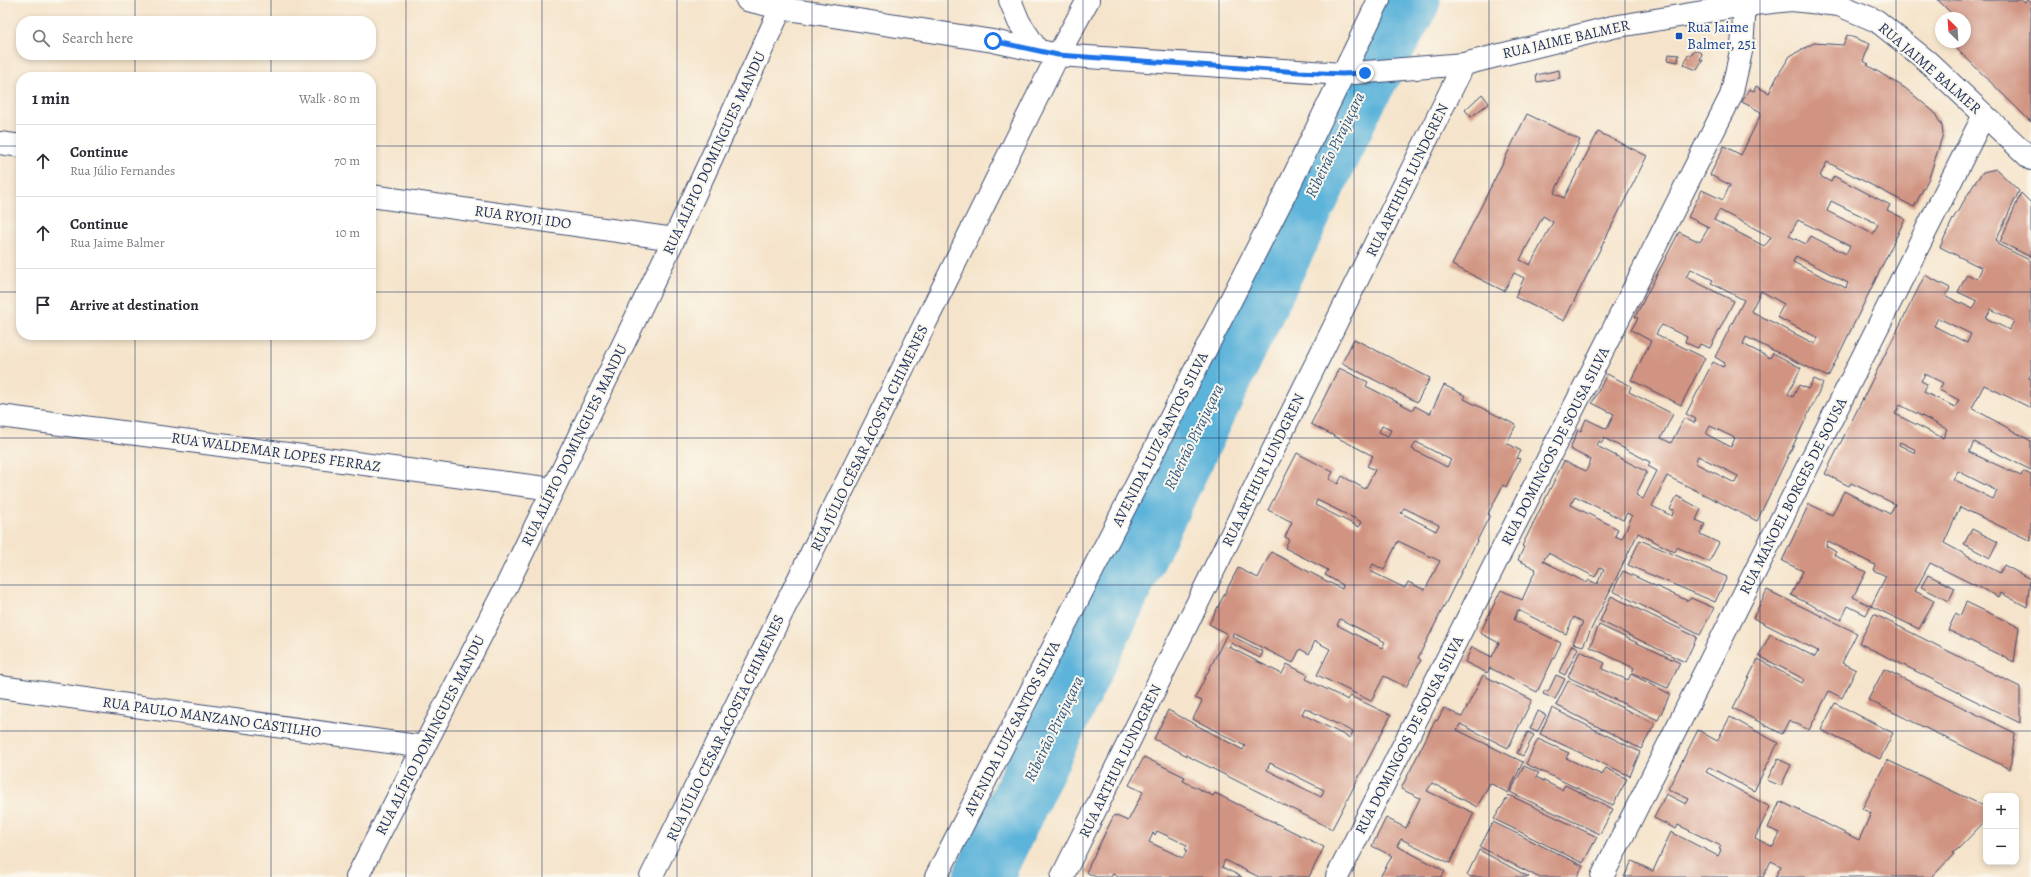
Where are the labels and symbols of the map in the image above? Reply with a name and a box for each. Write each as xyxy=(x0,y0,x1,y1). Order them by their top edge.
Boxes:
north arrow xyxy=(1935,12,1971,48)
street label: RUA JAIME BALMER xyxy=(1500,14,1632,63)
place label: Rua Jaime Balmer, 251 xyxy=(1687,17,1756,54)
street label: RUA JAIME BALMER xyxy=(1874,18,1986,119)
marker: Rua Jaime Balmer, 251 xyxy=(1674,31,1684,41)
route start xyxy=(984,32,1002,50)
street label: RUA ALÍPIO DOMINGUES MANDU xyxy=(658,48,770,258)
route end xyxy=(1356,64,1374,82)
water label: Ribeirão Pirajuçara xyxy=(1300,88,1370,201)
street label: RUA ARTHUR LUNDGREN xyxy=(1361,100,1453,260)
street label: RUA RYOJI IDO xyxy=(473,200,573,234)
street label: RUA JÚLIO CÉSAR ACOSTA CHIMENES xyxy=(805,321,933,555)
street label: RUA ALÍPIO DOMINGUES MANDU xyxy=(516,341,632,549)
street label: RUA DOMINGOS DE SOUSA SILVA xyxy=(1496,343,1614,549)
street label: AVENIDA LUIZ SANTOS SILVA xyxy=(1107,348,1213,531)
water label: Ribeirão Pirajuçara xyxy=(1159,380,1229,493)
street label: RUA ARTHUR LUNDGREN xyxy=(1217,390,1309,550)
street label: RUA MANOEL BORGES DE SOUSA xyxy=(1734,394,1852,598)
street label: RUA WALDEMAR LOPES FERRAZ xyxy=(170,427,382,477)
street label: RUA JÚLIO CÉSAR ACOSTA CHIMENES xyxy=(661,611,789,845)
street label: RUA ALÍPIO DOMINGUES MANDU xyxy=(371,632,489,838)
street label: RUA DOMINGOS DE SOUSA SILVA xyxy=(1350,632,1468,838)
street label: AVENIDA LUIZ SANTOS SILVA xyxy=(959,637,1065,820)
water label: Ribeirão Pirajuçara xyxy=(1019,672,1089,785)
street label: RUA ARTHUR LUNDGREN xyxy=(1074,681,1166,841)
street label: RUA PAULO MANZANO CASTILHO xyxy=(101,692,323,742)

